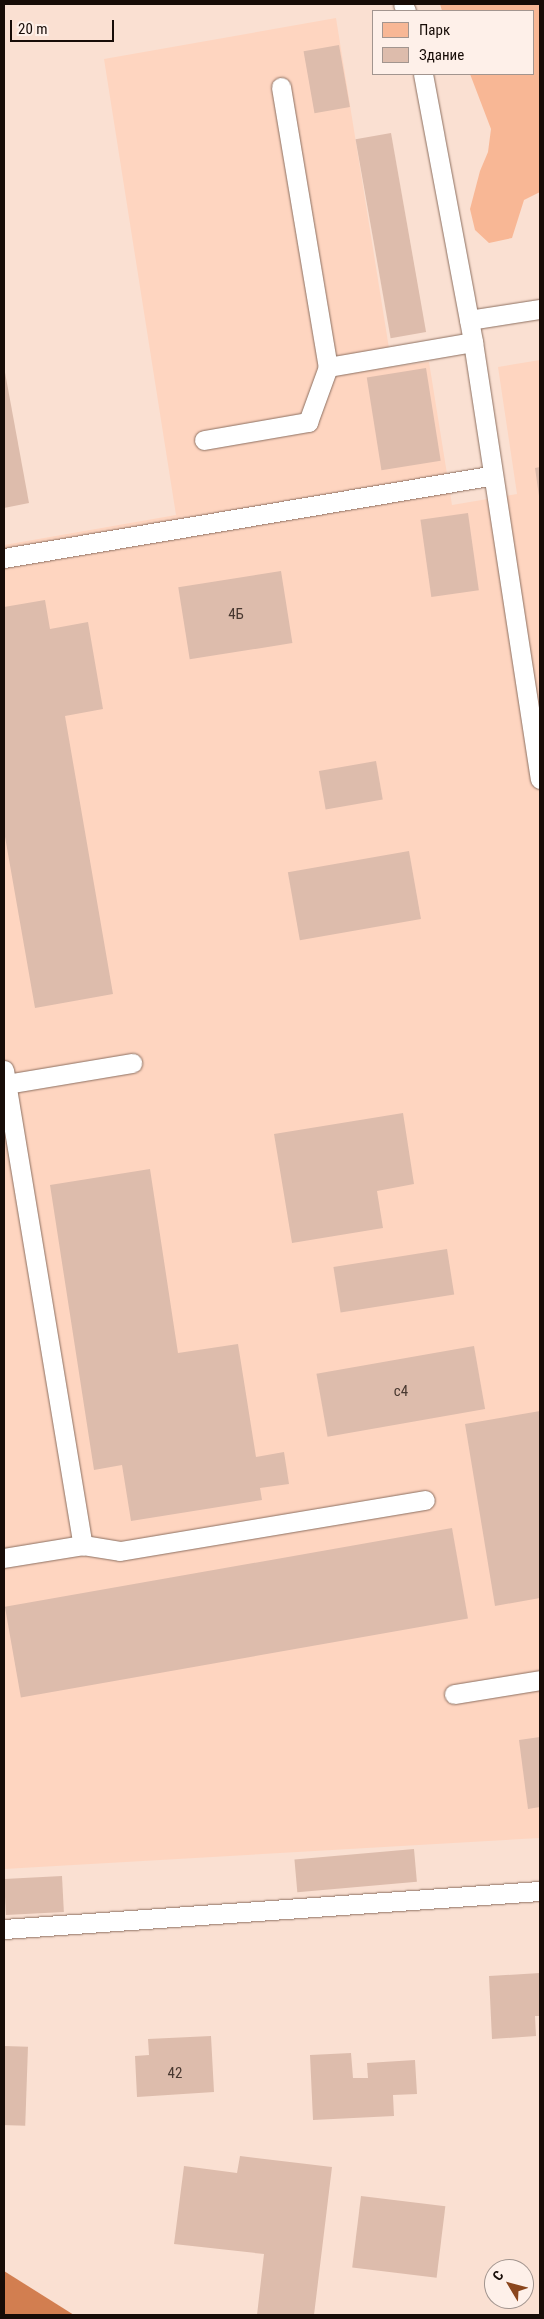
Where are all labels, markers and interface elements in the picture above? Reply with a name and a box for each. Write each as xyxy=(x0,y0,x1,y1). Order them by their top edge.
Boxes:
scale bar xyxy=(12,10,116,42)
legend xyxy=(372,10,534,75)
text: 20 m xyxy=(18,20,48,38)
text: Парк xyxy=(419,21,450,39)
text: Здание xyxy=(419,46,464,64)
house number: 4Б xyxy=(228,606,244,624)
house number: с4 xyxy=(394,1383,408,1401)
house number: 42 xyxy=(168,2065,182,2083)
north arrow xyxy=(484,2259,534,2309)
text: С xyxy=(489,2268,507,2284)

